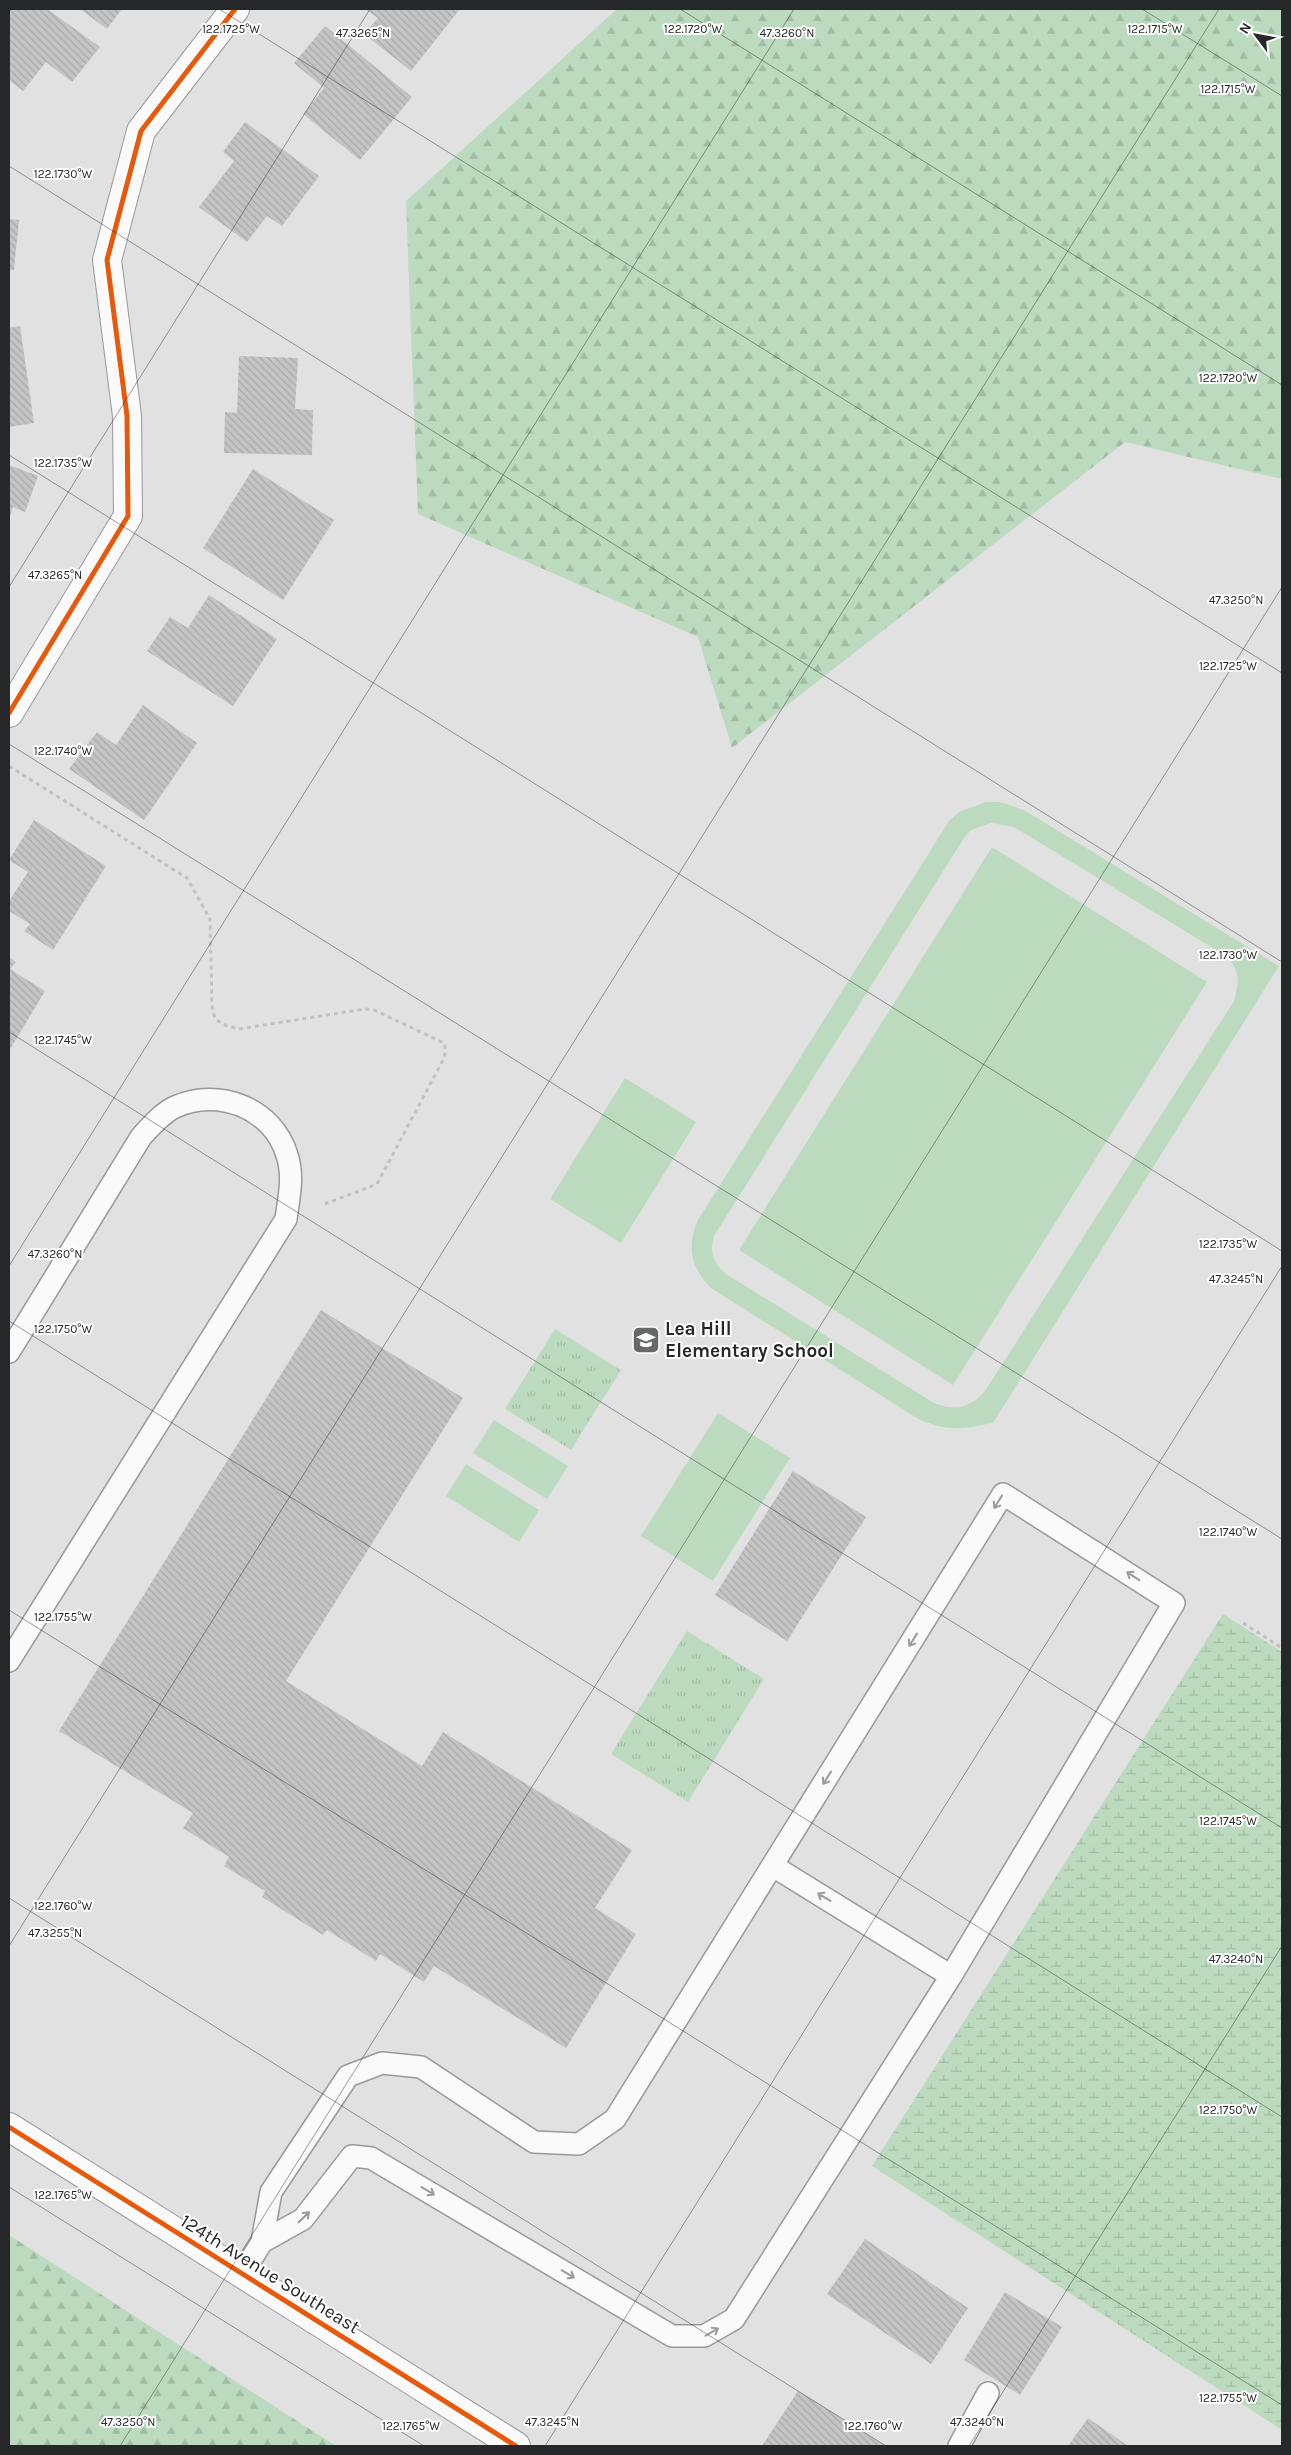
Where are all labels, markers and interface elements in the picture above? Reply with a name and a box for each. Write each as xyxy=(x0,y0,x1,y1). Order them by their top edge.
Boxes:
north arrow xyxy=(1231,10,1281,60)
text: N xyxy=(1236,20,1255,37)
text: 122.1725°W xyxy=(202,22,260,36)
text: 122.1720°W xyxy=(664,22,723,36)
text: 122.1715°W xyxy=(1127,22,1183,36)
text: 47.3265°N xyxy=(336,26,390,40)
text: 47.3260°N xyxy=(760,26,814,40)
text: 122.1715°W xyxy=(1200,82,1256,96)
text: 122.1730°W xyxy=(34,167,93,181)
text: 122.1720°W xyxy=(1199,371,1258,385)
text: 122.1735°W xyxy=(34,456,92,470)
text: 47.3265°N xyxy=(28,568,82,582)
text: 47.3250°N xyxy=(1209,593,1263,607)
text: 122.1725°W xyxy=(1199,659,1257,673)
text: 122.1740°W xyxy=(34,744,92,758)
text: 122.1730°W xyxy=(1199,948,1258,962)
text: 122.1745°W xyxy=(34,1033,92,1047)
text: 122.1735°W xyxy=(1199,1237,1257,1251)
text: 47.3260°N xyxy=(28,1247,82,1261)
text: 47.3245°N xyxy=(1209,1272,1263,1286)
place label: Lea Hill Elementary School xyxy=(665,1318,834,1362)
text: 122.1750°W xyxy=(34,1322,92,1336)
school or university icon: Lea Hill Elementary School xyxy=(631,1325,661,1355)
one-way arrow xyxy=(993,1494,1003,1508)
text: 122.1740°W xyxy=(1199,1525,1257,1539)
one-way arrow xyxy=(1126,1571,1140,1581)
text: 122.1755°W xyxy=(34,1610,92,1624)
one-way arrow xyxy=(907,1633,918,1647)
one-way arrow xyxy=(822,1771,832,1785)
text: 122.1745°W xyxy=(1199,1814,1257,1828)
one-way arrow xyxy=(817,1892,831,1902)
text: 122.1760°W xyxy=(34,1899,92,1913)
text: 47.3255°N xyxy=(28,1926,82,1940)
text: 47.3240°N xyxy=(1209,1952,1263,1966)
text: 122.1750°W xyxy=(1199,2103,1257,2117)
one-way arrow xyxy=(420,2187,434,2197)
text: 122.1765°W xyxy=(34,2188,92,2202)
street label: 124th Avenue Southeast xyxy=(176,2210,364,2338)
one-way arrow xyxy=(297,2211,310,2223)
one-way arrow xyxy=(560,2270,574,2280)
one-way arrow xyxy=(704,2327,719,2337)
text: 122.1755°W xyxy=(1199,2391,1257,2405)
text: 47.3250°N xyxy=(101,2415,155,2429)
text: 47.3245°N xyxy=(525,2415,579,2429)
text: 47.3240°N xyxy=(950,2415,1004,2429)
text: 122.1765°W xyxy=(382,2419,440,2433)
text: 122.1760°W xyxy=(844,2419,902,2433)

